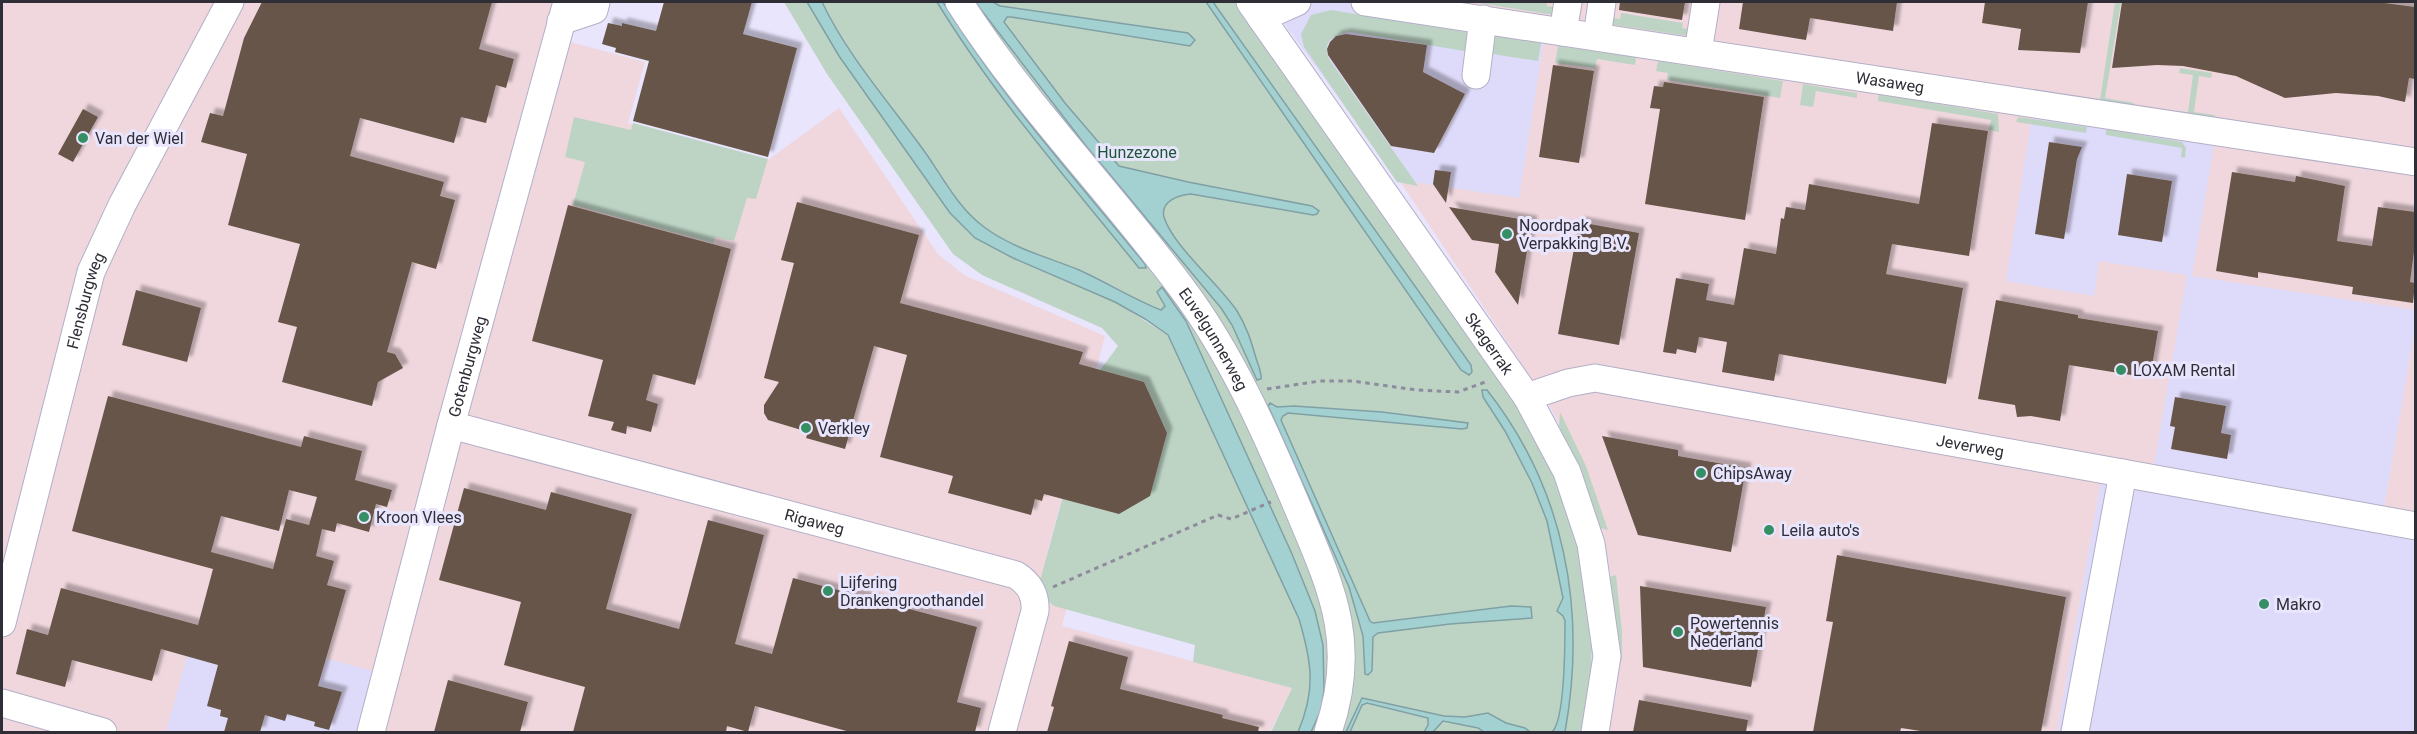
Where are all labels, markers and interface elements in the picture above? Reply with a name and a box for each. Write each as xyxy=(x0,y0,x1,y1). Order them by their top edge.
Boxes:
street label: Wasaweg xyxy=(1854,67,1926,97)
place label: Van der Wiel xyxy=(95,129,184,148)
marker: Van der Wiel xyxy=(76,131,90,145)
park label: Hunzezone xyxy=(1097,143,1177,162)
place label: Noordpak Verpakking B.V. xyxy=(1519,216,1629,253)
marker: Noordpak Verpakking B.V. xyxy=(1500,227,1514,241)
street label: Flensburgweg xyxy=(62,249,108,351)
street label: Euvelgunnerweg xyxy=(1175,284,1252,394)
street label: Skagerrak xyxy=(1461,309,1518,379)
street label: Gotenburgweg xyxy=(444,314,490,419)
place label: LOXAM Rental xyxy=(2133,361,2235,380)
marker: LOXAM Rental xyxy=(2114,363,2128,377)
place label: Verkley xyxy=(818,419,870,438)
marker: Verkley xyxy=(799,421,813,435)
street label: Jeverweg xyxy=(1935,430,2006,461)
place label: ChipsAway xyxy=(1713,464,1792,483)
marker: ChipsAway xyxy=(1694,466,1708,480)
street label: Rigaweg xyxy=(783,504,846,538)
place label: Kroon Vlees xyxy=(376,508,462,527)
marker: Kroon Vlees xyxy=(357,510,371,524)
place label: Leila auto's xyxy=(1781,521,1860,540)
marker: Leila auto's xyxy=(1762,523,1776,537)
place label: Lijfering Drankengroothandel xyxy=(840,573,984,610)
marker: Lijfering Drankengroothandel xyxy=(821,584,835,598)
place label: Makro xyxy=(2276,595,2321,614)
marker: Makro xyxy=(2257,597,2271,611)
place label: Powertennis Nederland xyxy=(1690,614,1779,651)
marker: Powertennis Nederland xyxy=(1671,625,1685,639)

